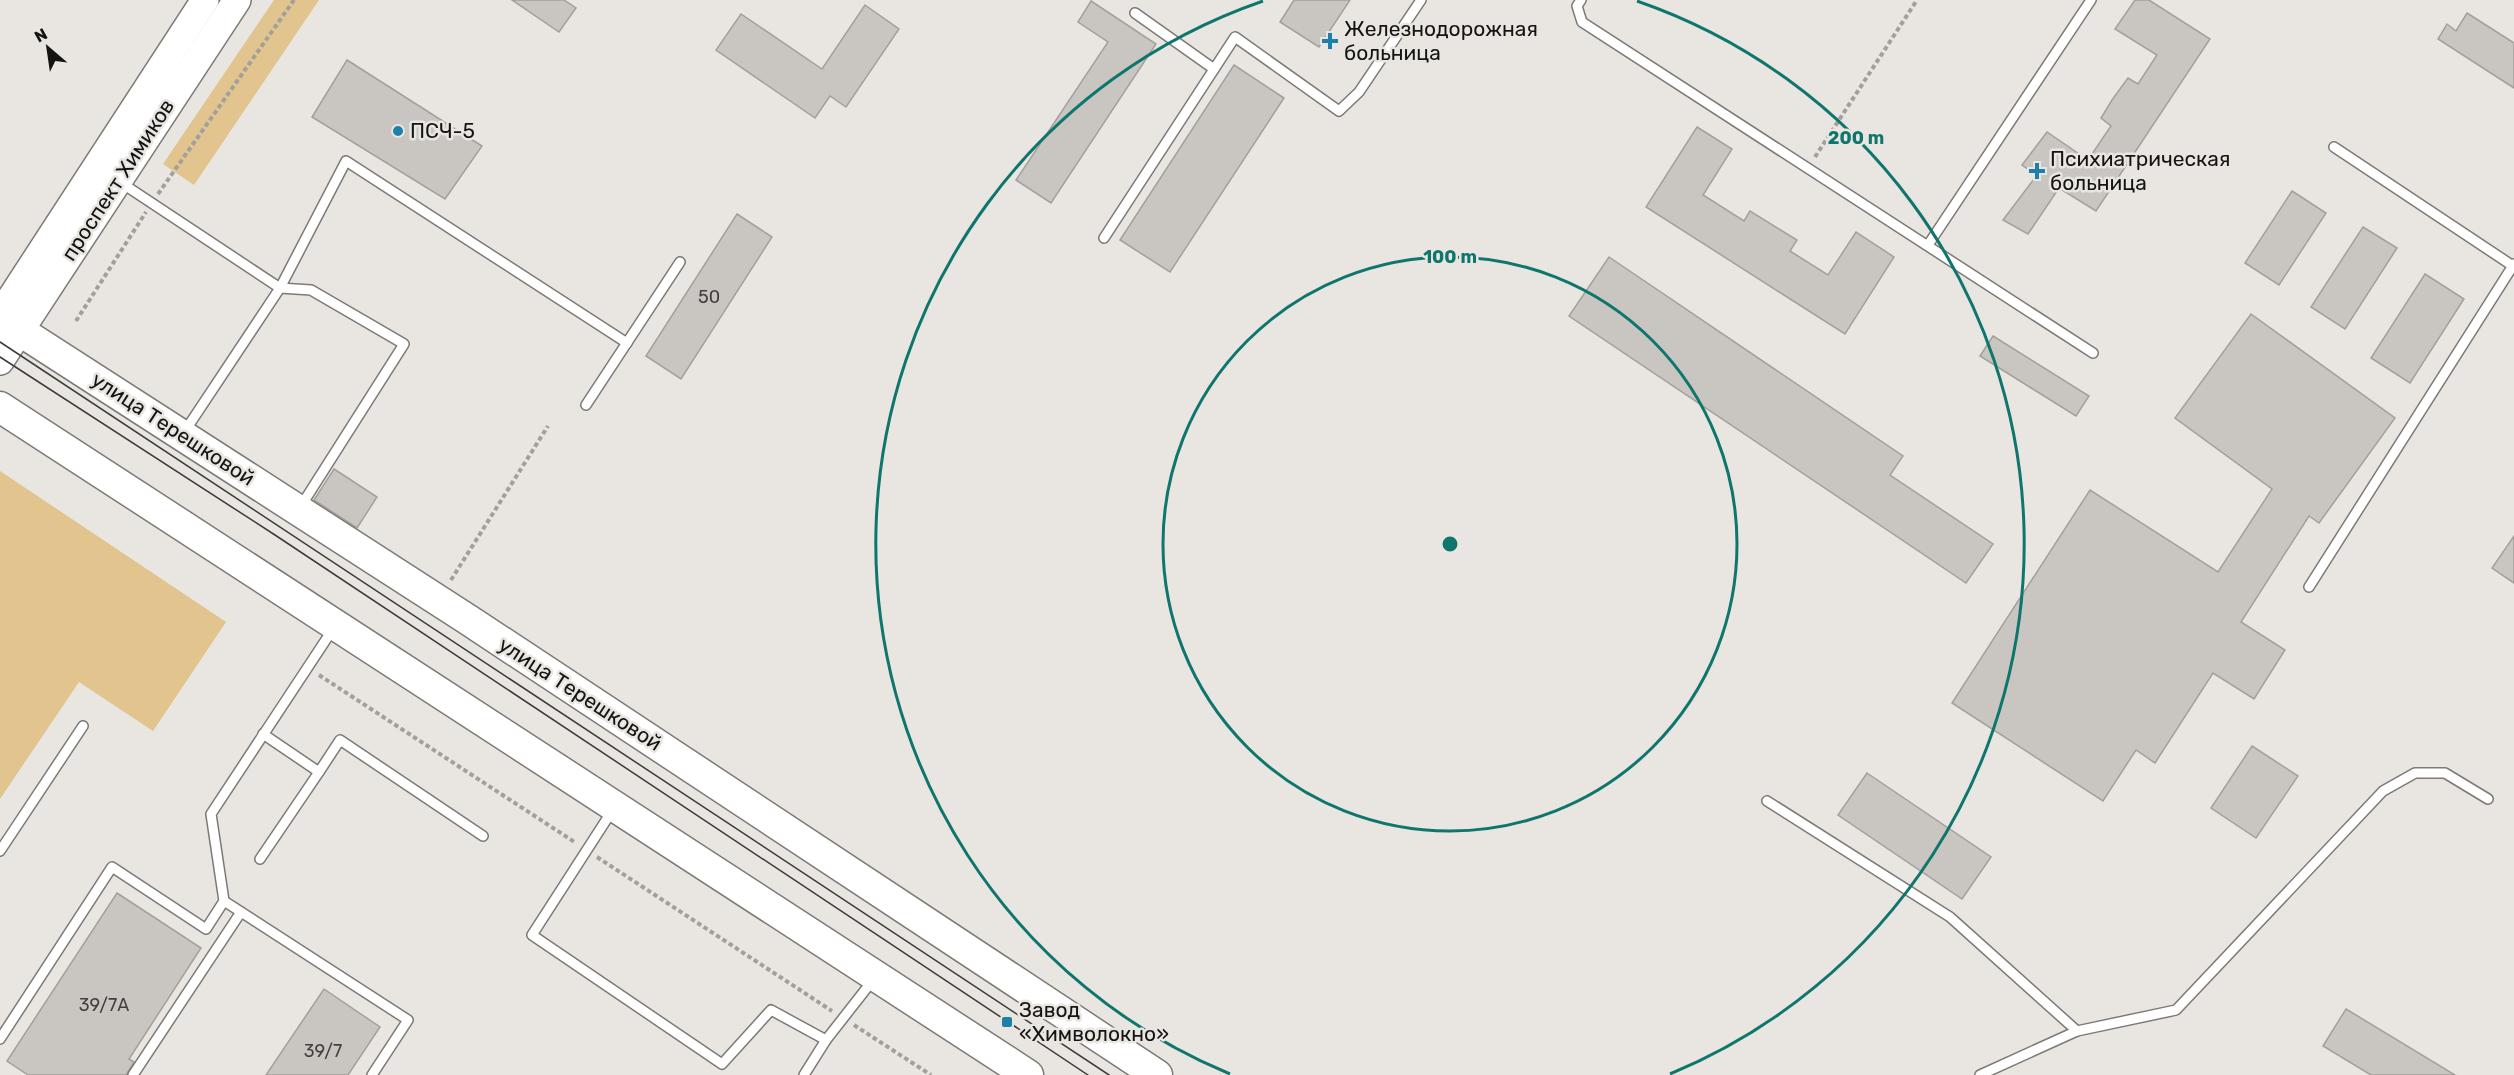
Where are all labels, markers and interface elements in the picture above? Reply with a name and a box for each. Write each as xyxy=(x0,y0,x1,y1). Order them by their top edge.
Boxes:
place label: Железнодорожная больница xyxy=(1344,16,1538,65)
north arrow xyxy=(18,18,78,78)
text: N xyxy=(31,24,51,46)
marker: Железнодорожная больница xyxy=(1321,32,1339,50)
street label: проспект Химиков xyxy=(56,94,179,265)
place label: ПСЧ-5 xyxy=(410,118,475,143)
marker: ПСЧ-5 xyxy=(391,124,405,138)
text: 200 m xyxy=(1828,127,1884,149)
place label: Психиатрическая больница xyxy=(2050,146,2230,195)
marker: Психиатрическая больница xyxy=(2028,162,2046,180)
text: 100 m xyxy=(1423,246,1477,268)
house number: 50 xyxy=(698,286,720,308)
street label: улица Терешковой xyxy=(87,366,260,491)
centre of rings xyxy=(1440,534,1460,554)
street label: улица Терешковой xyxy=(494,631,667,756)
house number: 39/7А xyxy=(79,994,129,1016)
place label: Завод «Химволокно» xyxy=(1019,997,1169,1046)
marker: Завод «Химволокно» xyxy=(1000,1015,1014,1029)
house number: 39/7 xyxy=(304,1040,342,1062)

